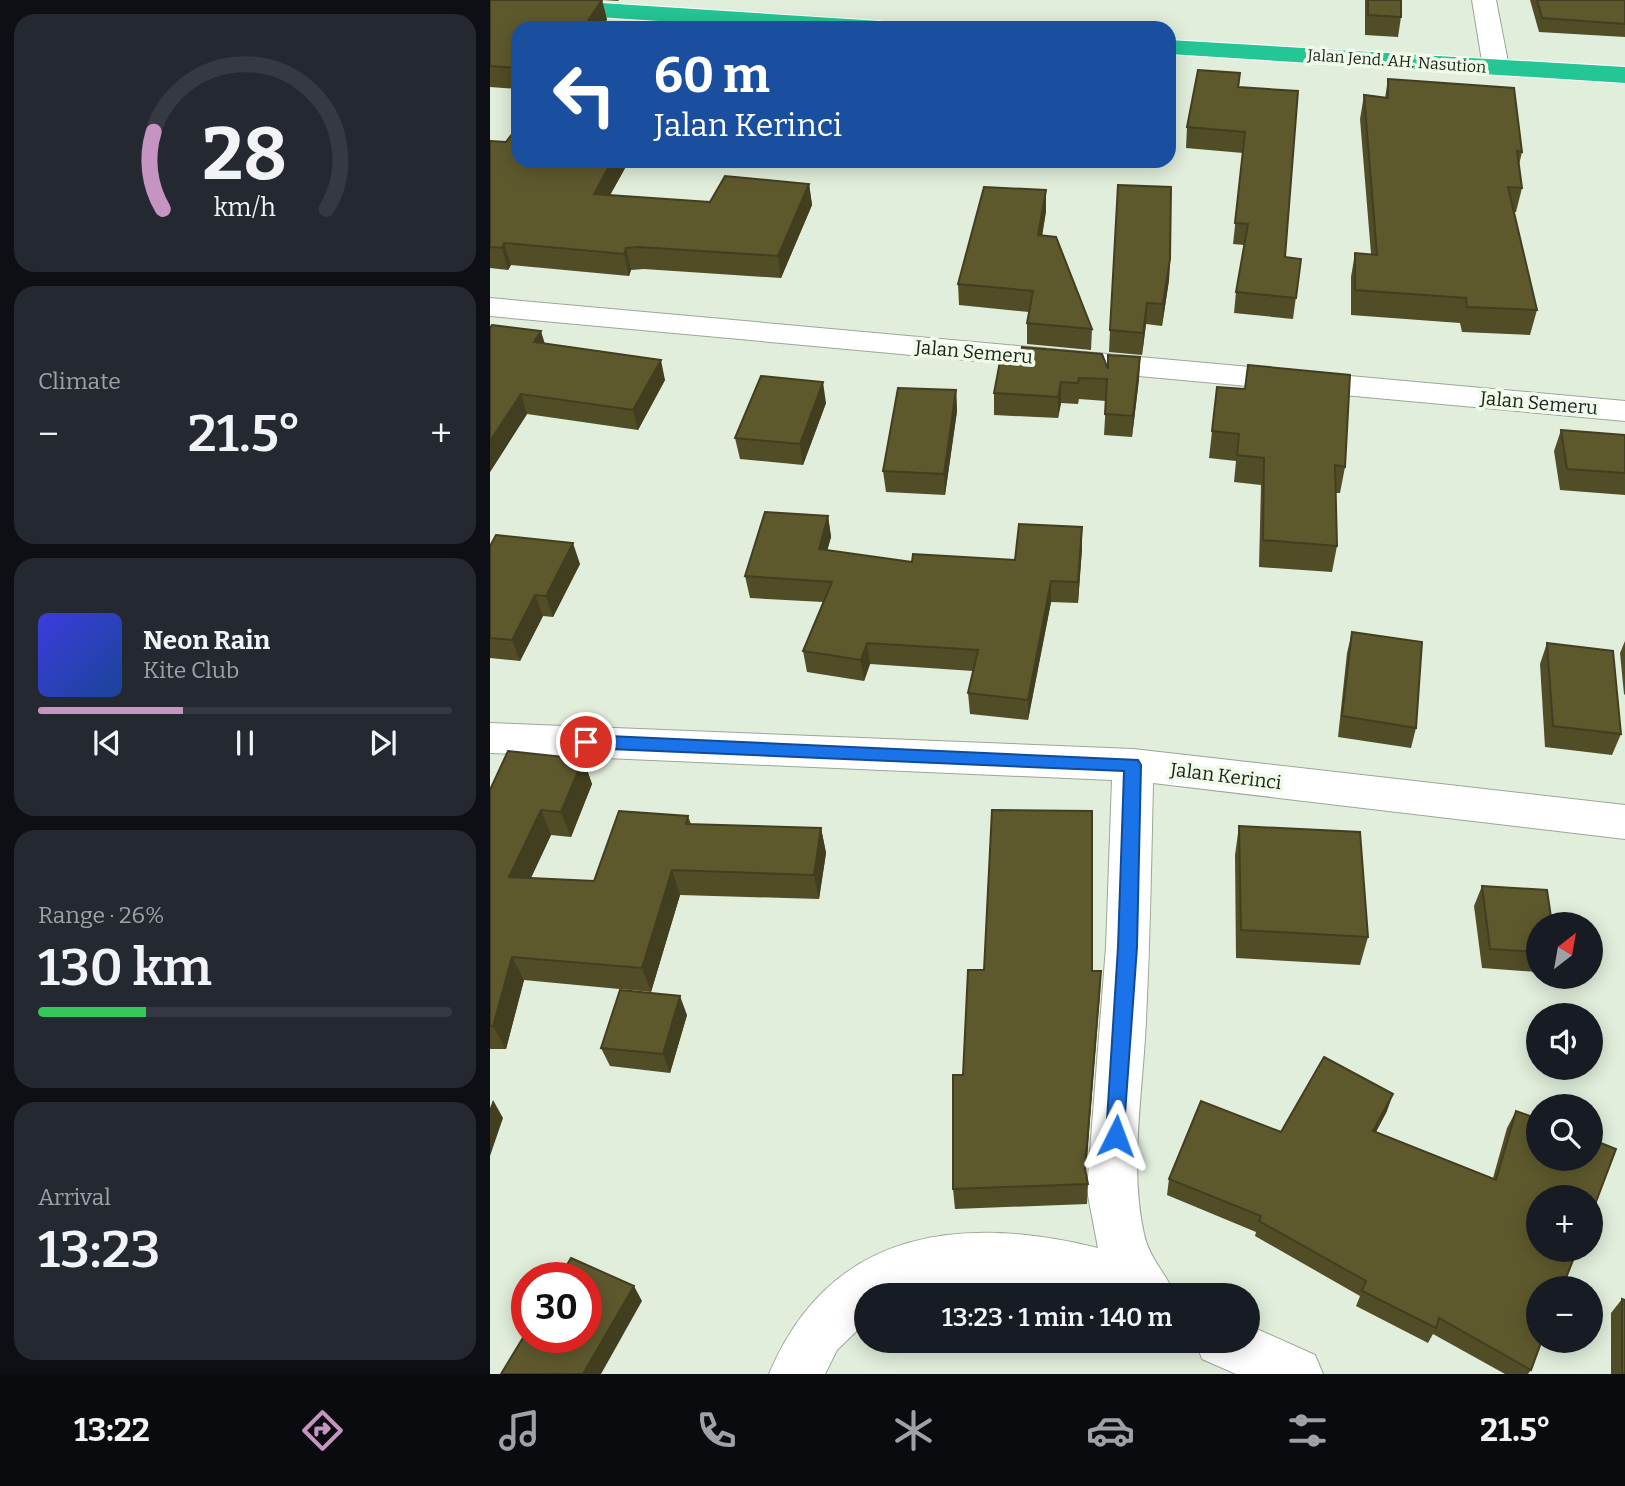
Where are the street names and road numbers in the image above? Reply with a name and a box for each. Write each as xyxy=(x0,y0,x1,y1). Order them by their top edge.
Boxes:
street label: Jalan Jend. AH. Nasution xyxy=(1306,45,1487,77)
street label: Jalan Semeru xyxy=(913,335,1034,369)
street label: Jalan Semeru xyxy=(1478,386,1599,420)
street label: Jalan Kerinci xyxy=(1168,758,1283,794)

